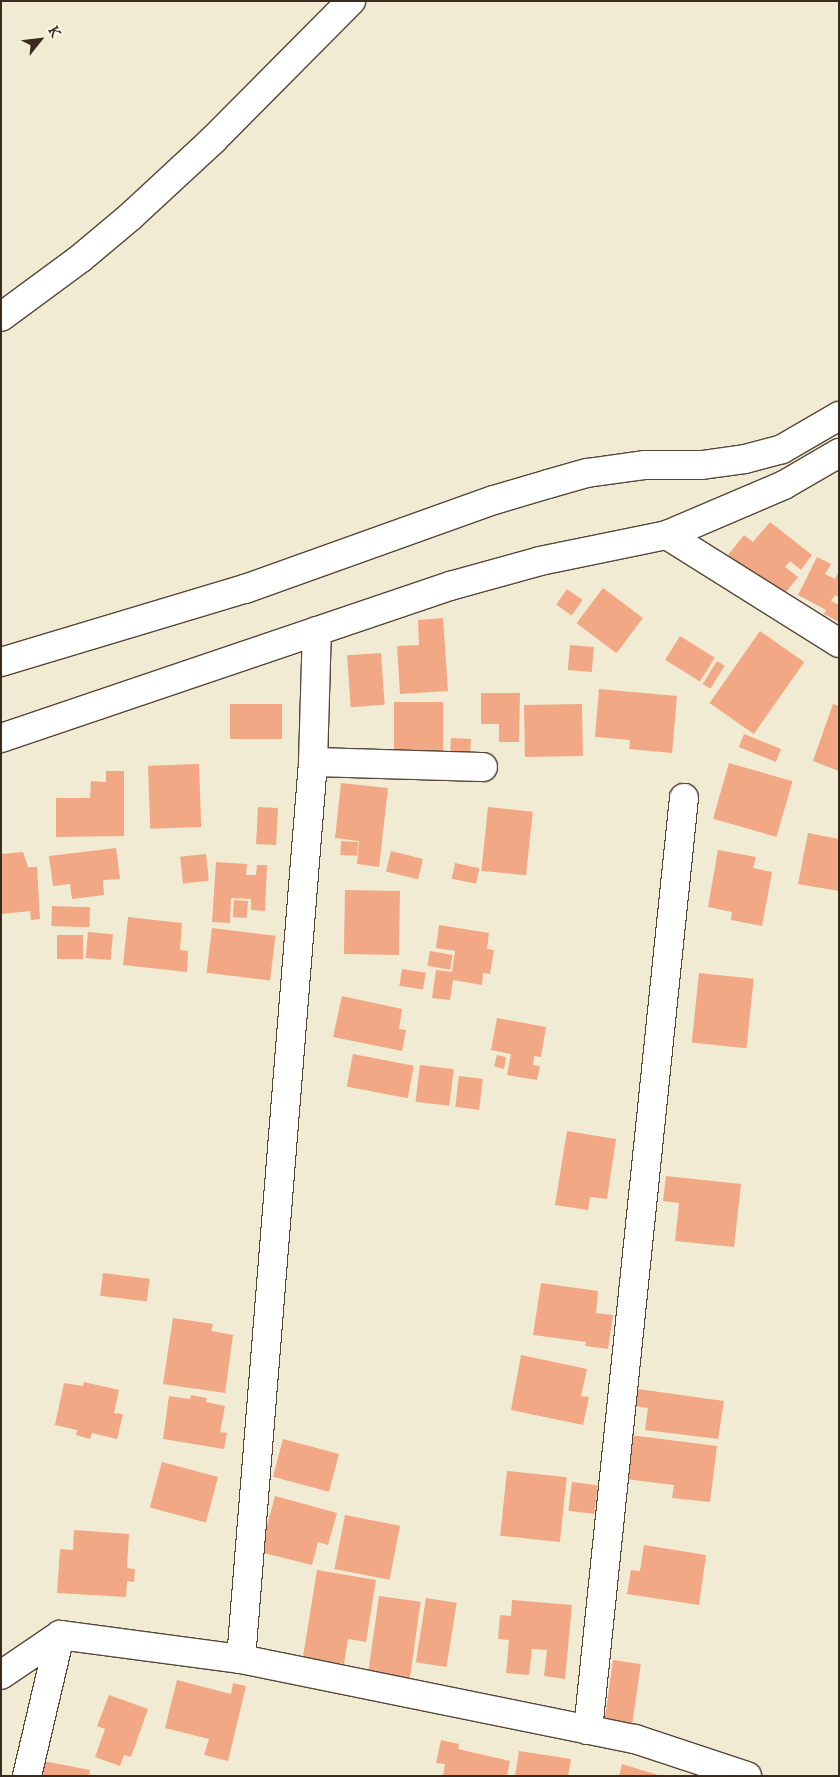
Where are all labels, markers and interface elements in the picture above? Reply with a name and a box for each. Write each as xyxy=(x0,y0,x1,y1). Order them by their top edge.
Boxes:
north arrow xyxy=(15,15,65,65)
text: K xyxy=(42,23,64,42)

